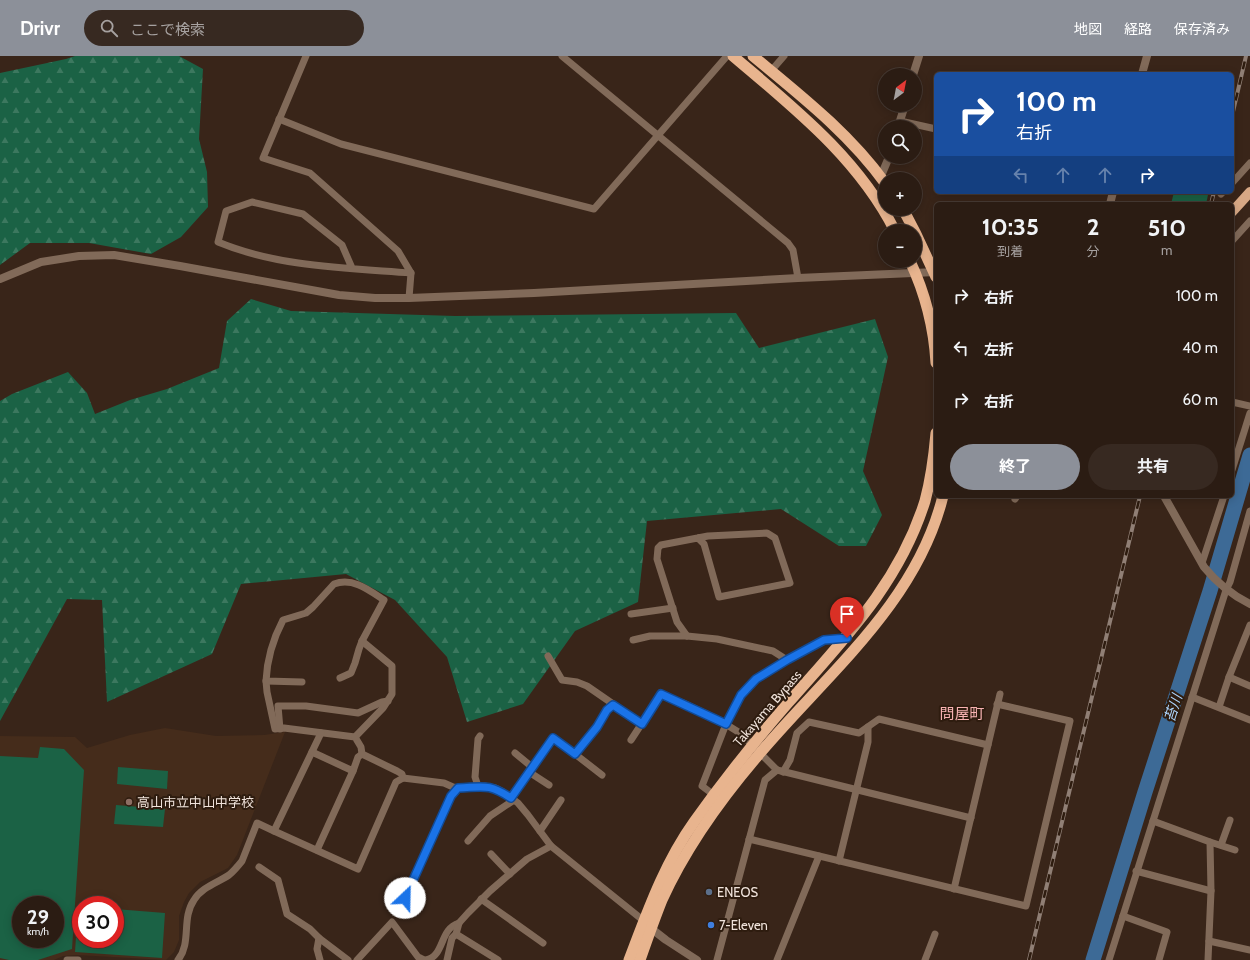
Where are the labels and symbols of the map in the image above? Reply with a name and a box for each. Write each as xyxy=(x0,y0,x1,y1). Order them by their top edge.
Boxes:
north arrow xyxy=(878,68,922,112)
pin xyxy=(830,597,864,638)
street label: Takayama Bypass xyxy=(730,666,805,749)
water label: 苔川 xyxy=(1160,690,1187,724)
district label: 問屋町 xyxy=(939,705,985,723)
place label: 高山市立中山中学校 xyxy=(137,794,254,810)
marker: 高山市立中山中学校 xyxy=(124,797,134,807)
position arrow xyxy=(384,877,426,919)
place label: ENEOS xyxy=(717,884,758,900)
marker: ENEOS xyxy=(704,887,714,897)
speed limit sign: 30 xyxy=(72,896,124,948)
place label: 7-Eleven xyxy=(719,917,768,933)
marker: 7-Eleven xyxy=(706,920,716,930)

